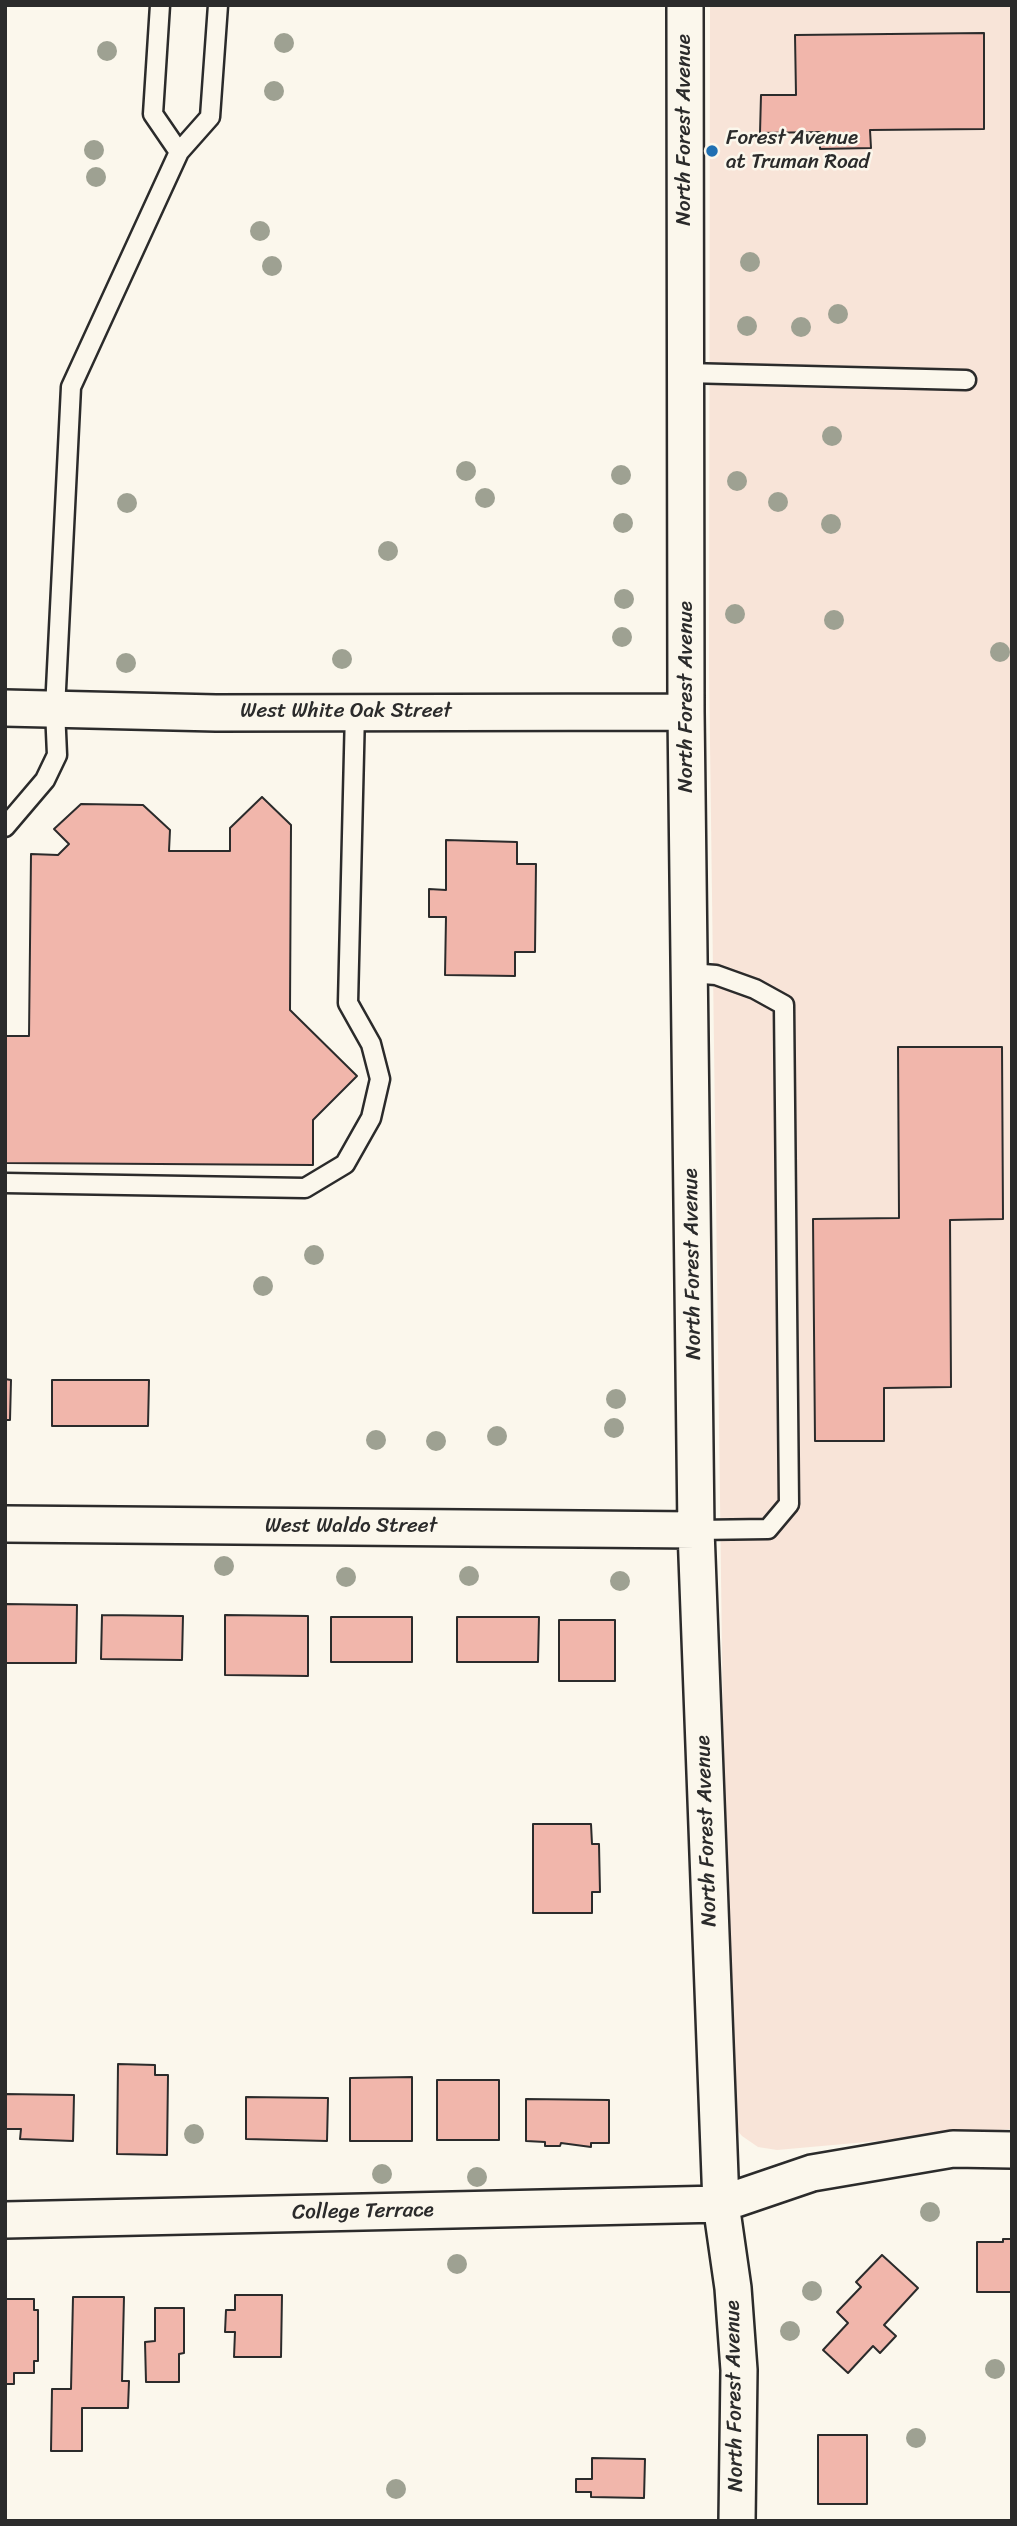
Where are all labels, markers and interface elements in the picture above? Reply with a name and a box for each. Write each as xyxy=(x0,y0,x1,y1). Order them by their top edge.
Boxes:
street label: North Forest Avenue xyxy=(672,34,698,226)
place label: Forest Avenue at Truman Road xyxy=(726,126,869,176)
marker: Forest Avenue at Truman Road xyxy=(704,143,720,159)
street label: North Forest Avenue xyxy=(674,601,700,793)
street label: West White Oak Street xyxy=(240,699,452,725)
street label: North Forest Avenue xyxy=(679,1168,707,1360)
street label: West Waldo Street xyxy=(265,1514,437,1540)
street label: North Forest Avenue xyxy=(691,1735,723,1927)
street label: College Terrace xyxy=(292,2198,434,2226)
street label: North Forest Avenue xyxy=(721,2300,749,2492)

